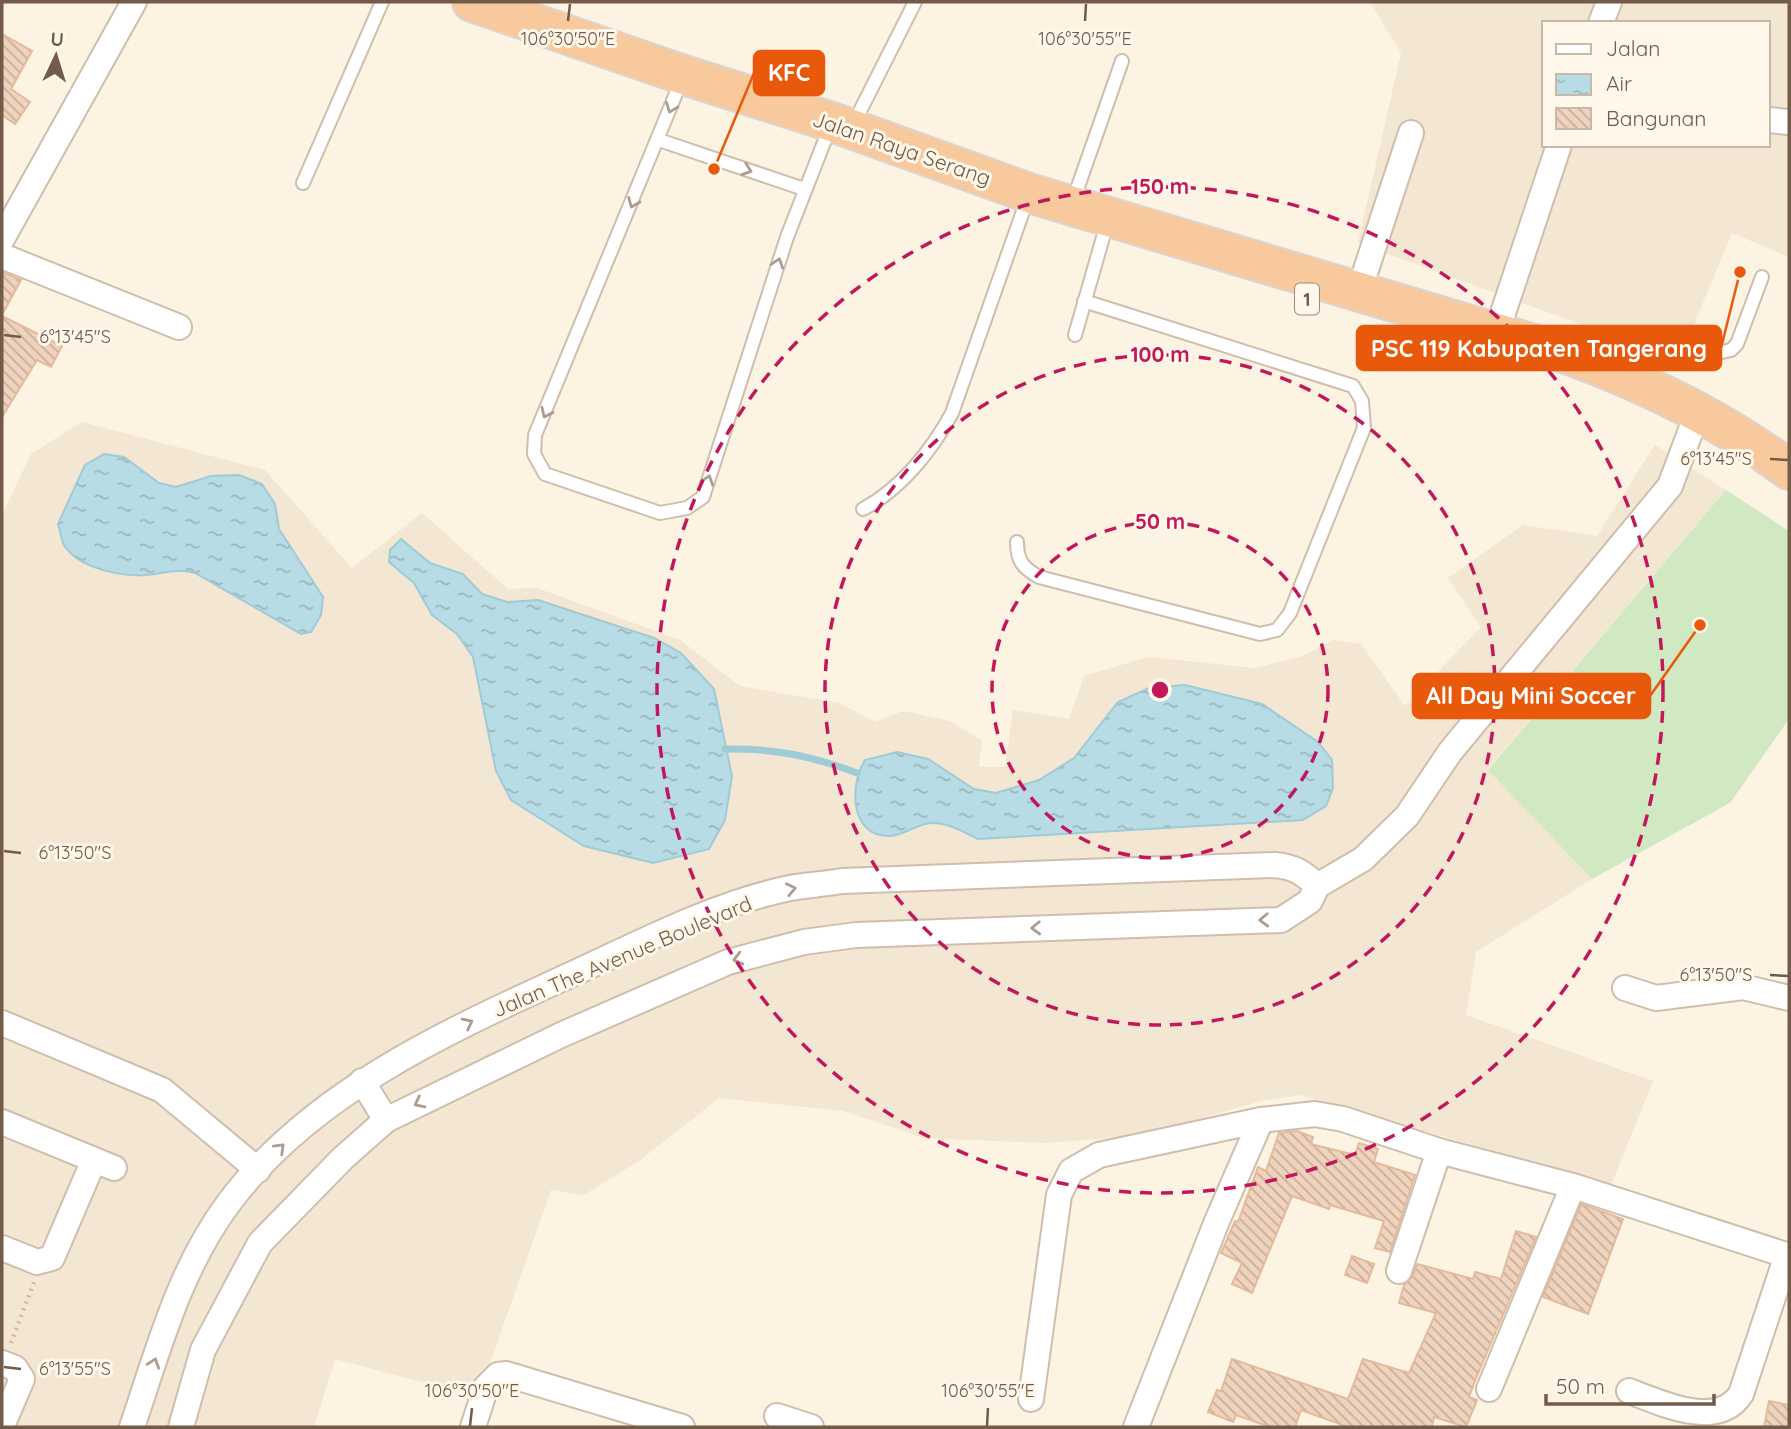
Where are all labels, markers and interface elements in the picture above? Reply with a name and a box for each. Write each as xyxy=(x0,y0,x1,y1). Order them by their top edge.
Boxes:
north arrow xyxy=(21,21,91,91)
legend xyxy=(1542,21,1770,147)
text: U xyxy=(50,27,65,51)
text: 106°30'50"E xyxy=(521,27,615,50)
text: 106°30'55"E xyxy=(1038,27,1132,50)
text: Jalan xyxy=(1606,35,1660,61)
callout: KFC xyxy=(754,51,824,95)
text: KFC xyxy=(768,58,810,87)
text: Air xyxy=(1606,70,1632,96)
one-way arrow xyxy=(666,101,680,113)
street label: Jalan Raya Serang xyxy=(809,105,995,191)
text: Bangunan xyxy=(1606,105,1706,131)
one-way arrow xyxy=(740,162,752,176)
text: 150 m xyxy=(1131,173,1189,199)
one-way arrow xyxy=(627,196,641,208)
one-way arrow xyxy=(770,258,784,270)
road number: 1 xyxy=(1295,284,1319,314)
text: 6°13'45"S xyxy=(39,325,111,348)
callout: PSC 119 Kabupaten Tangerang xyxy=(1357,326,1721,370)
text: PSC 119 Kabupaten Tangerang xyxy=(1371,334,1707,363)
text: 100 m xyxy=(1130,341,1190,367)
one-way arrow xyxy=(540,406,554,418)
text: 6°13'45"S xyxy=(1680,447,1752,470)
one-way arrow xyxy=(700,474,714,486)
text: 50 m xyxy=(1135,508,1185,534)
callout: All Day Mini Soccer xyxy=(1413,674,1650,718)
centre of rings xyxy=(1148,678,1172,702)
text: All Day Mini Soccer xyxy=(1426,681,1636,710)
text: 6°13'50"S xyxy=(39,841,111,864)
one-way arrow xyxy=(785,883,797,898)
street label: Jalan The Avenue Boulevard xyxy=(489,890,755,1022)
one-way arrow xyxy=(1258,913,1269,928)
one-way arrow xyxy=(1031,921,1042,936)
one-way arrow xyxy=(732,951,744,965)
text: 6°13'50"S xyxy=(1680,963,1752,986)
one-way arrow xyxy=(461,1018,473,1031)
one-way arrow xyxy=(414,1095,426,1109)
one-way arrow xyxy=(272,1144,285,1157)
text: 6°13'55"S xyxy=(39,1357,111,1380)
one-way arrow xyxy=(146,1357,160,1369)
scale bar xyxy=(1546,1362,1714,1406)
text: 50 m xyxy=(1556,1373,1605,1399)
text: 106°30'50"E xyxy=(425,1379,519,1402)
text: 106°30'55"E xyxy=(941,1379,1035,1402)

